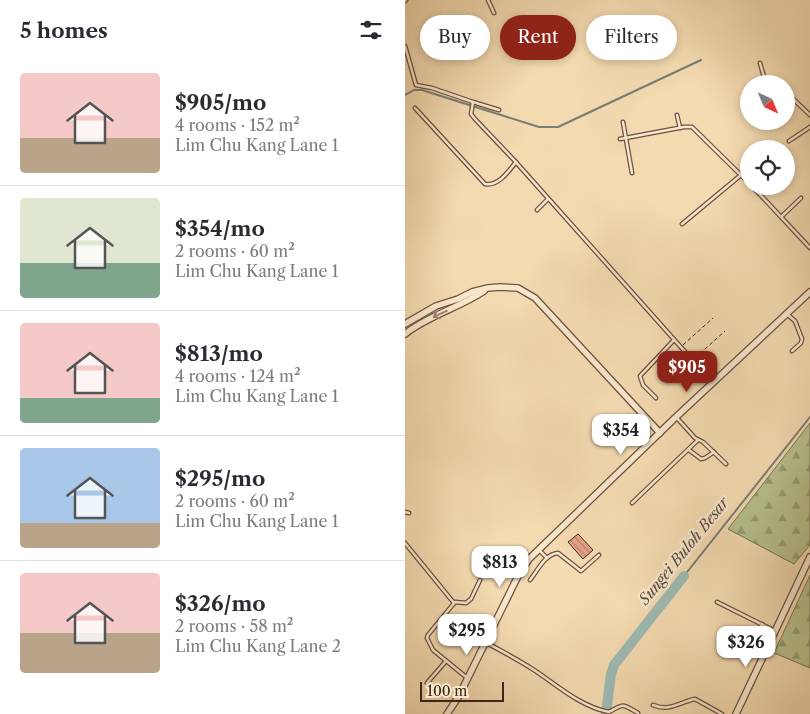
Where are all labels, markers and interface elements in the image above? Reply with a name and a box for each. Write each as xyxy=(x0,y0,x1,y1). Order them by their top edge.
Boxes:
chip: Buy xyxy=(420,15,490,60)
chip: Rent xyxy=(500,15,576,60)
chip: Filters xyxy=(586,15,677,60)
icon: filters xyxy=(357,16,385,44)
text: 5 homes xyxy=(20,18,108,43)
north arrow xyxy=(740,75,795,130)
map controls xyxy=(740,75,795,195)
text: $905/mo xyxy=(175,90,266,115)
icon: home xyxy=(60,93,120,153)
text: 4 rooms · 152 m² xyxy=(175,115,300,135)
text: Lim Chu Kang Lane 1 xyxy=(175,135,338,155)
button: locate xyxy=(740,140,795,195)
text: $354/mo xyxy=(175,216,265,241)
icon: home xyxy=(60,218,120,278)
text: 2 rooms · 60 m² xyxy=(175,241,295,261)
text: Lim Chu Kang Lane 1 xyxy=(175,261,338,281)
one-way arrow xyxy=(433,309,448,319)
text: $813/mo xyxy=(175,341,263,366)
icon: home xyxy=(60,343,120,403)
pin: $905 xyxy=(657,350,717,393)
text: $905 xyxy=(668,357,706,377)
text: 4 rooms · 124 m² xyxy=(175,366,300,386)
text: Lim Chu Kang Lane 1 xyxy=(175,386,338,406)
pin: $354 xyxy=(591,414,651,456)
text: $354 xyxy=(603,420,639,440)
text: $295/mo xyxy=(175,466,265,491)
icon: home xyxy=(60,468,120,528)
text: 2 rooms · 60 m² xyxy=(175,491,295,511)
water label: Sungei Buloh Besar xyxy=(634,492,733,609)
text: Lim Chu Kang Lane 1 xyxy=(175,511,338,531)
pin: $813 xyxy=(470,546,530,588)
text: $813 xyxy=(482,552,518,572)
text: $326/mo xyxy=(175,591,266,616)
icon: home xyxy=(60,593,120,653)
pin: $295 xyxy=(437,614,497,656)
text: 2 rooms · 58 m² xyxy=(175,616,293,636)
text: $295 xyxy=(449,620,485,640)
pin: $326 xyxy=(716,626,776,668)
text: $326 xyxy=(728,632,765,652)
text: Lim Chu Kang Lane 2 xyxy=(175,636,341,656)
scale bar xyxy=(420,679,504,702)
text: 100 m xyxy=(427,682,467,700)

